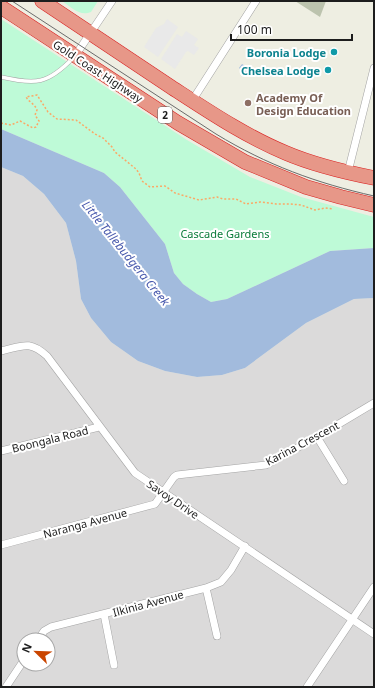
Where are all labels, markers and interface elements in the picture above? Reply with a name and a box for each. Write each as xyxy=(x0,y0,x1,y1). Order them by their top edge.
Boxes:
scale bar xyxy=(231,16,352,42)
text: 100 m xyxy=(237,21,272,38)
street label: Gold Coast Highway xyxy=(50,36,146,106)
place label: Boronia Lodge xyxy=(247,45,326,60)
marker: Boronia Lodge xyxy=(329,47,339,57)
place label: Chelsea Lodge xyxy=(241,63,320,78)
marker: Chelsea Lodge xyxy=(323,65,333,75)
place label: Academy Of Design Education xyxy=(256,90,351,118)
marker: Academy Of Design Education xyxy=(243,98,253,108)
road number: 2 xyxy=(158,107,172,123)
water label: Little Tallebudgera Creek xyxy=(78,197,174,310)
park label: Cascade Gardens xyxy=(180,226,270,241)
street label: Karina Crescent xyxy=(263,417,341,469)
street label: Boongala Road xyxy=(10,422,90,456)
street label: Savoy Drive xyxy=(144,476,202,522)
street label: Naranga Avenue xyxy=(41,505,129,541)
street label: Ilkinia Avenue xyxy=(111,586,185,620)
north arrow xyxy=(16,632,56,672)
text: N xyxy=(18,641,35,655)

